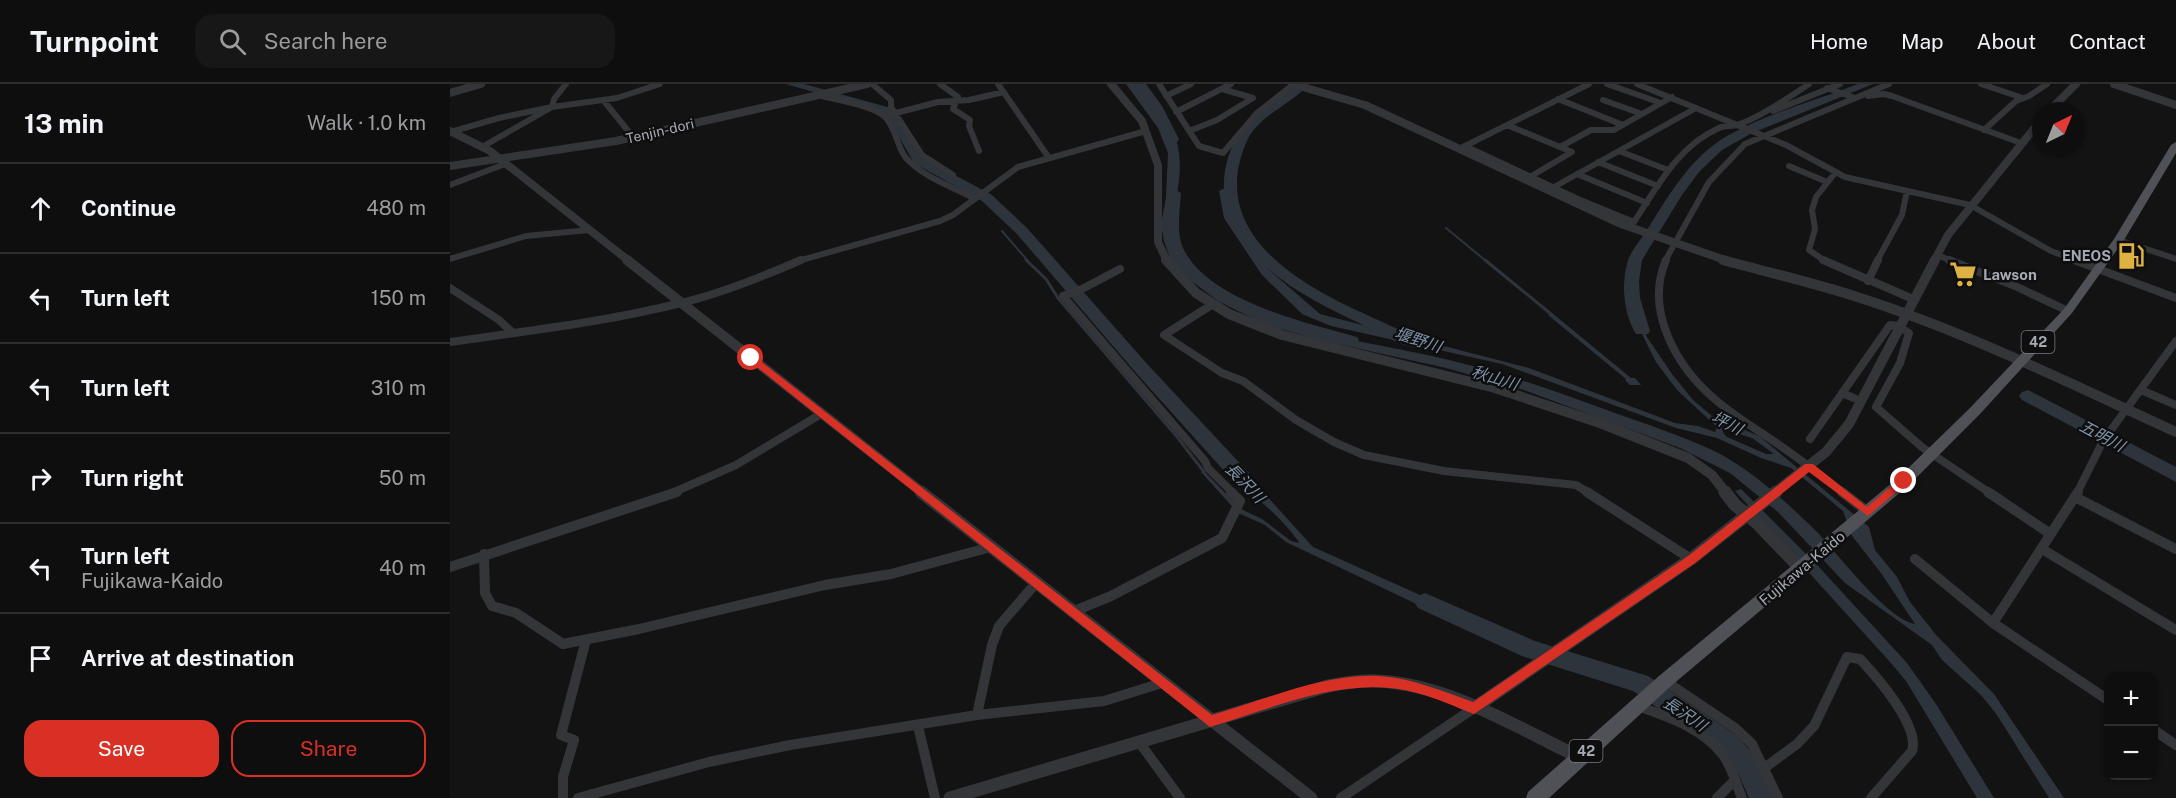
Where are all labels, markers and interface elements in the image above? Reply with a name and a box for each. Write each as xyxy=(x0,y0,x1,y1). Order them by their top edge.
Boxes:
search box xyxy=(195,14,615,68)
text: Turnpoint xyxy=(30,25,159,58)
icon: search xyxy=(216,25,249,58)
text: Search here xyxy=(264,28,387,54)
text: Home xyxy=(1810,29,1868,54)
text: Map xyxy=(1901,29,1944,54)
text: About xyxy=(1977,29,2036,54)
text: Contact xyxy=(2069,29,2146,54)
north arrow xyxy=(2032,102,2086,156)
text: 13 min xyxy=(24,108,104,139)
text: Walk · 1.0 km xyxy=(307,111,426,135)
street label: Tenjin-dori xyxy=(624,115,696,147)
icon: ahead xyxy=(24,192,57,225)
text: Continue xyxy=(81,195,176,221)
text: 480 m xyxy=(366,196,426,220)
fuel station icon: ENEOS xyxy=(2116,241,2146,271)
place label: ENEOS xyxy=(2062,248,2111,264)
supermarket icon: Lawson xyxy=(1948,259,1978,289)
place label: Lawson xyxy=(1983,266,2037,283)
icon: left xyxy=(24,282,57,315)
text: Turn left xyxy=(81,285,170,311)
text: 150 m xyxy=(371,286,426,310)
water label: 堰野川 xyxy=(1392,324,1446,357)
road number: 42 xyxy=(2022,331,2054,353)
route start xyxy=(737,344,763,370)
water label: 秋山川 xyxy=(1469,362,1523,395)
icon: left xyxy=(24,372,57,405)
text: Turn left xyxy=(81,375,170,401)
text: 310 m xyxy=(371,376,426,400)
water label: 坪川 xyxy=(1708,407,1747,440)
water label: 五明川 xyxy=(2076,416,2129,457)
water label: 長沢川 xyxy=(1221,459,1270,508)
icon: right xyxy=(24,462,57,495)
text: Turn right xyxy=(81,465,184,491)
text: 50 m xyxy=(379,466,426,490)
route end xyxy=(1890,467,1916,493)
street label: Fujikawa-Kaido xyxy=(1756,527,1848,609)
text: Turn left xyxy=(81,543,170,569)
icon: left xyxy=(24,552,57,585)
text: 40 m xyxy=(379,556,426,580)
text: Fujikawa-Kaido xyxy=(81,569,223,593)
icon: arrive xyxy=(24,642,57,675)
text: Arrive at destination xyxy=(81,645,294,671)
map controls xyxy=(2104,672,2158,780)
button: + xyxy=(2104,672,2158,726)
water label: 長沢川 xyxy=(1660,693,1712,736)
button: Save xyxy=(24,720,219,777)
button: Share xyxy=(231,720,426,777)
button: − xyxy=(2104,726,2158,780)
road number: 42 xyxy=(1570,740,1602,762)

